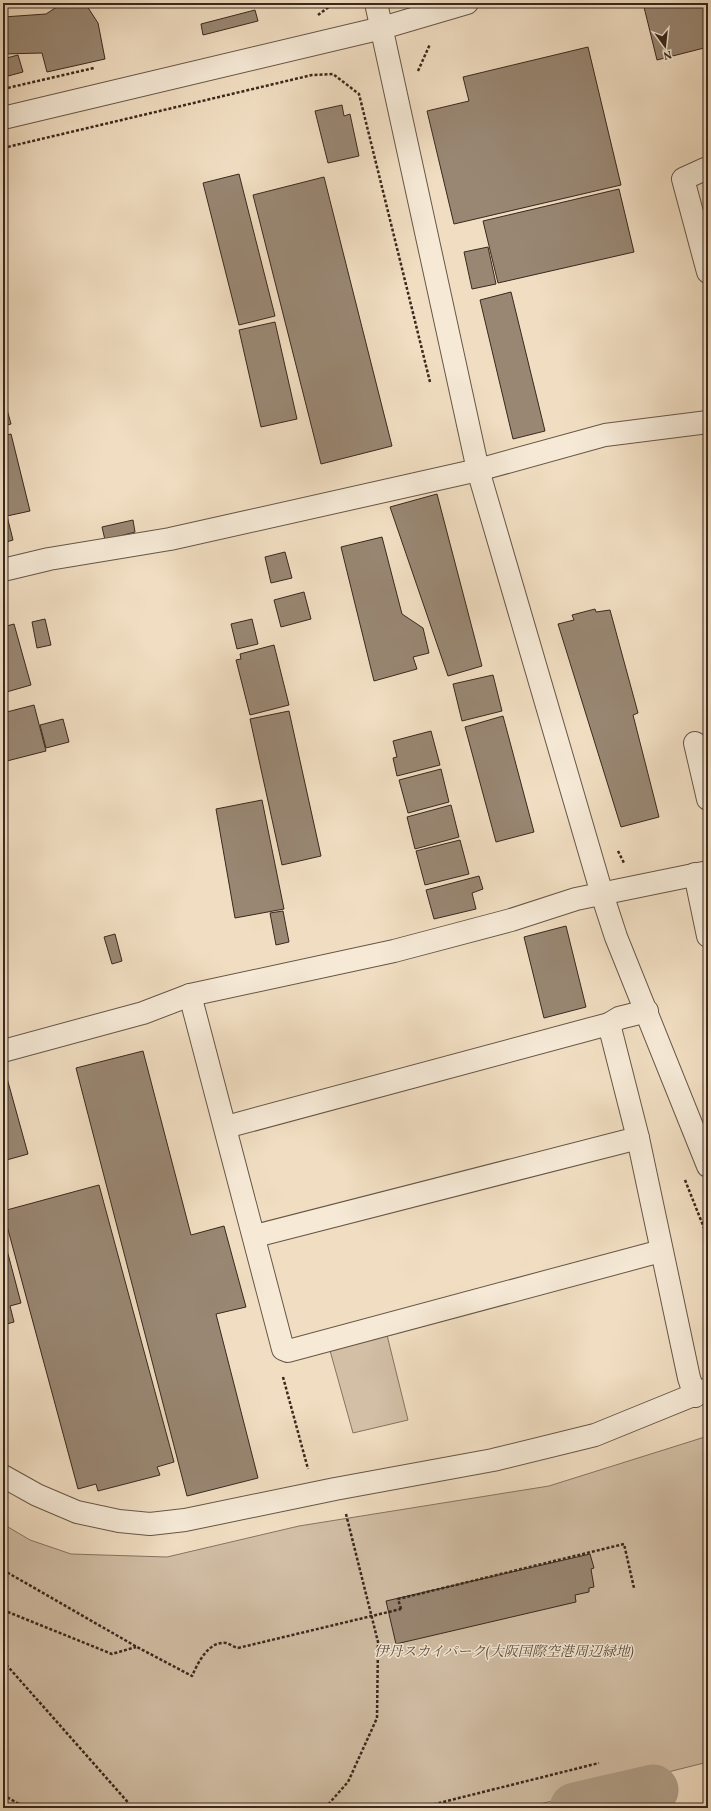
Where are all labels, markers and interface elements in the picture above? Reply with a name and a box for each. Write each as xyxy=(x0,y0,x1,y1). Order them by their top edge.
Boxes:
north arrow xyxy=(645,26,685,66)
text: N xyxy=(661,46,673,62)
park label: 伊丹スカイパーク(大阪国際空港周辺緑地) xyxy=(374,1643,634,1662)

